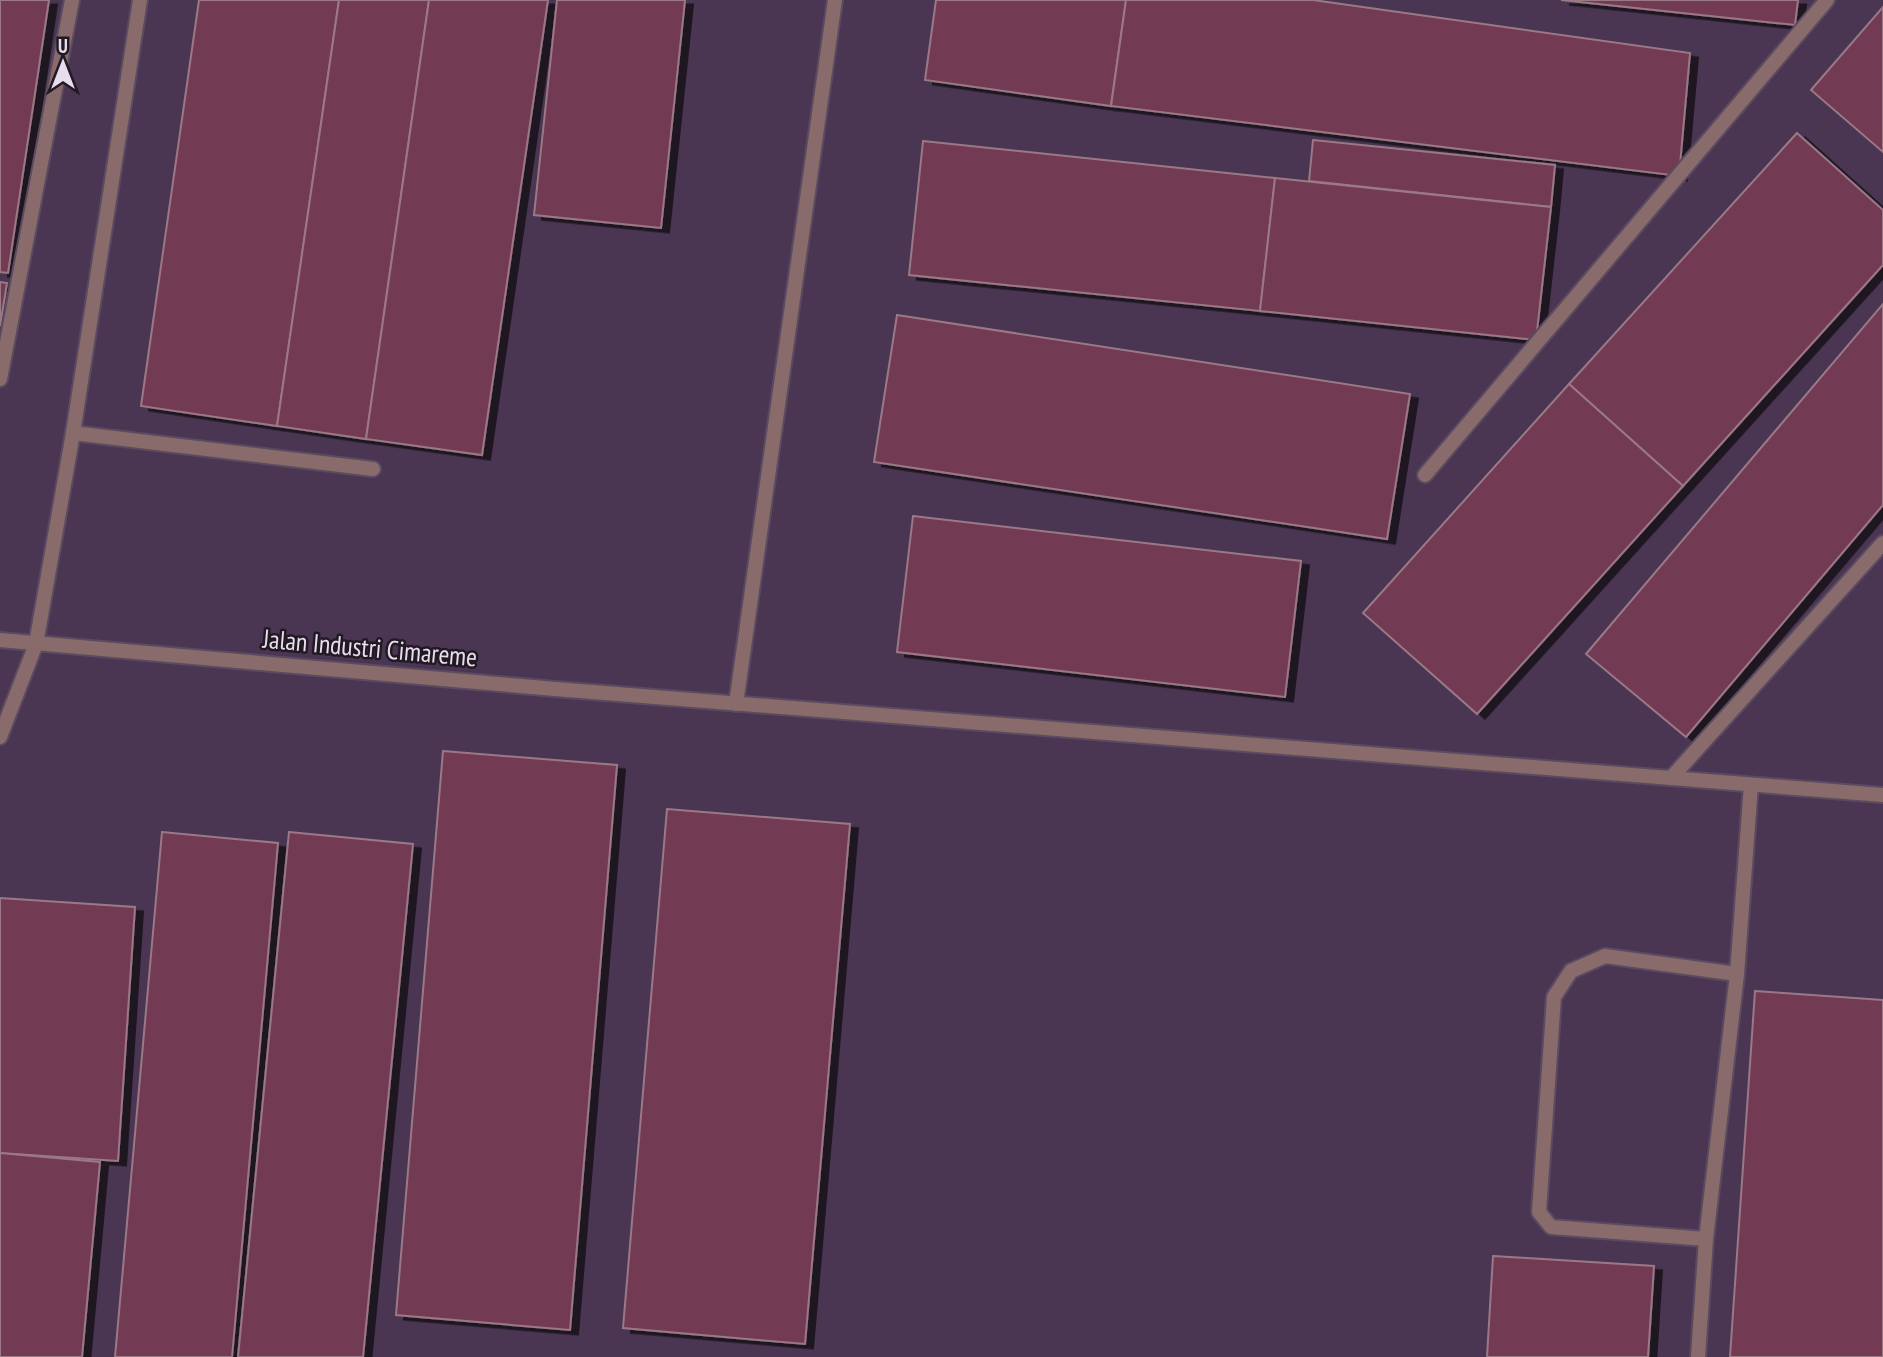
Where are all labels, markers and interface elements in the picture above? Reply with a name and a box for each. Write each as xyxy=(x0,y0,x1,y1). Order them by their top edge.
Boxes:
north arrow xyxy=(28,28,98,98)
text: U xyxy=(58,34,68,58)
street label: Jalan Industri Cimareme xyxy=(261,622,478,673)

